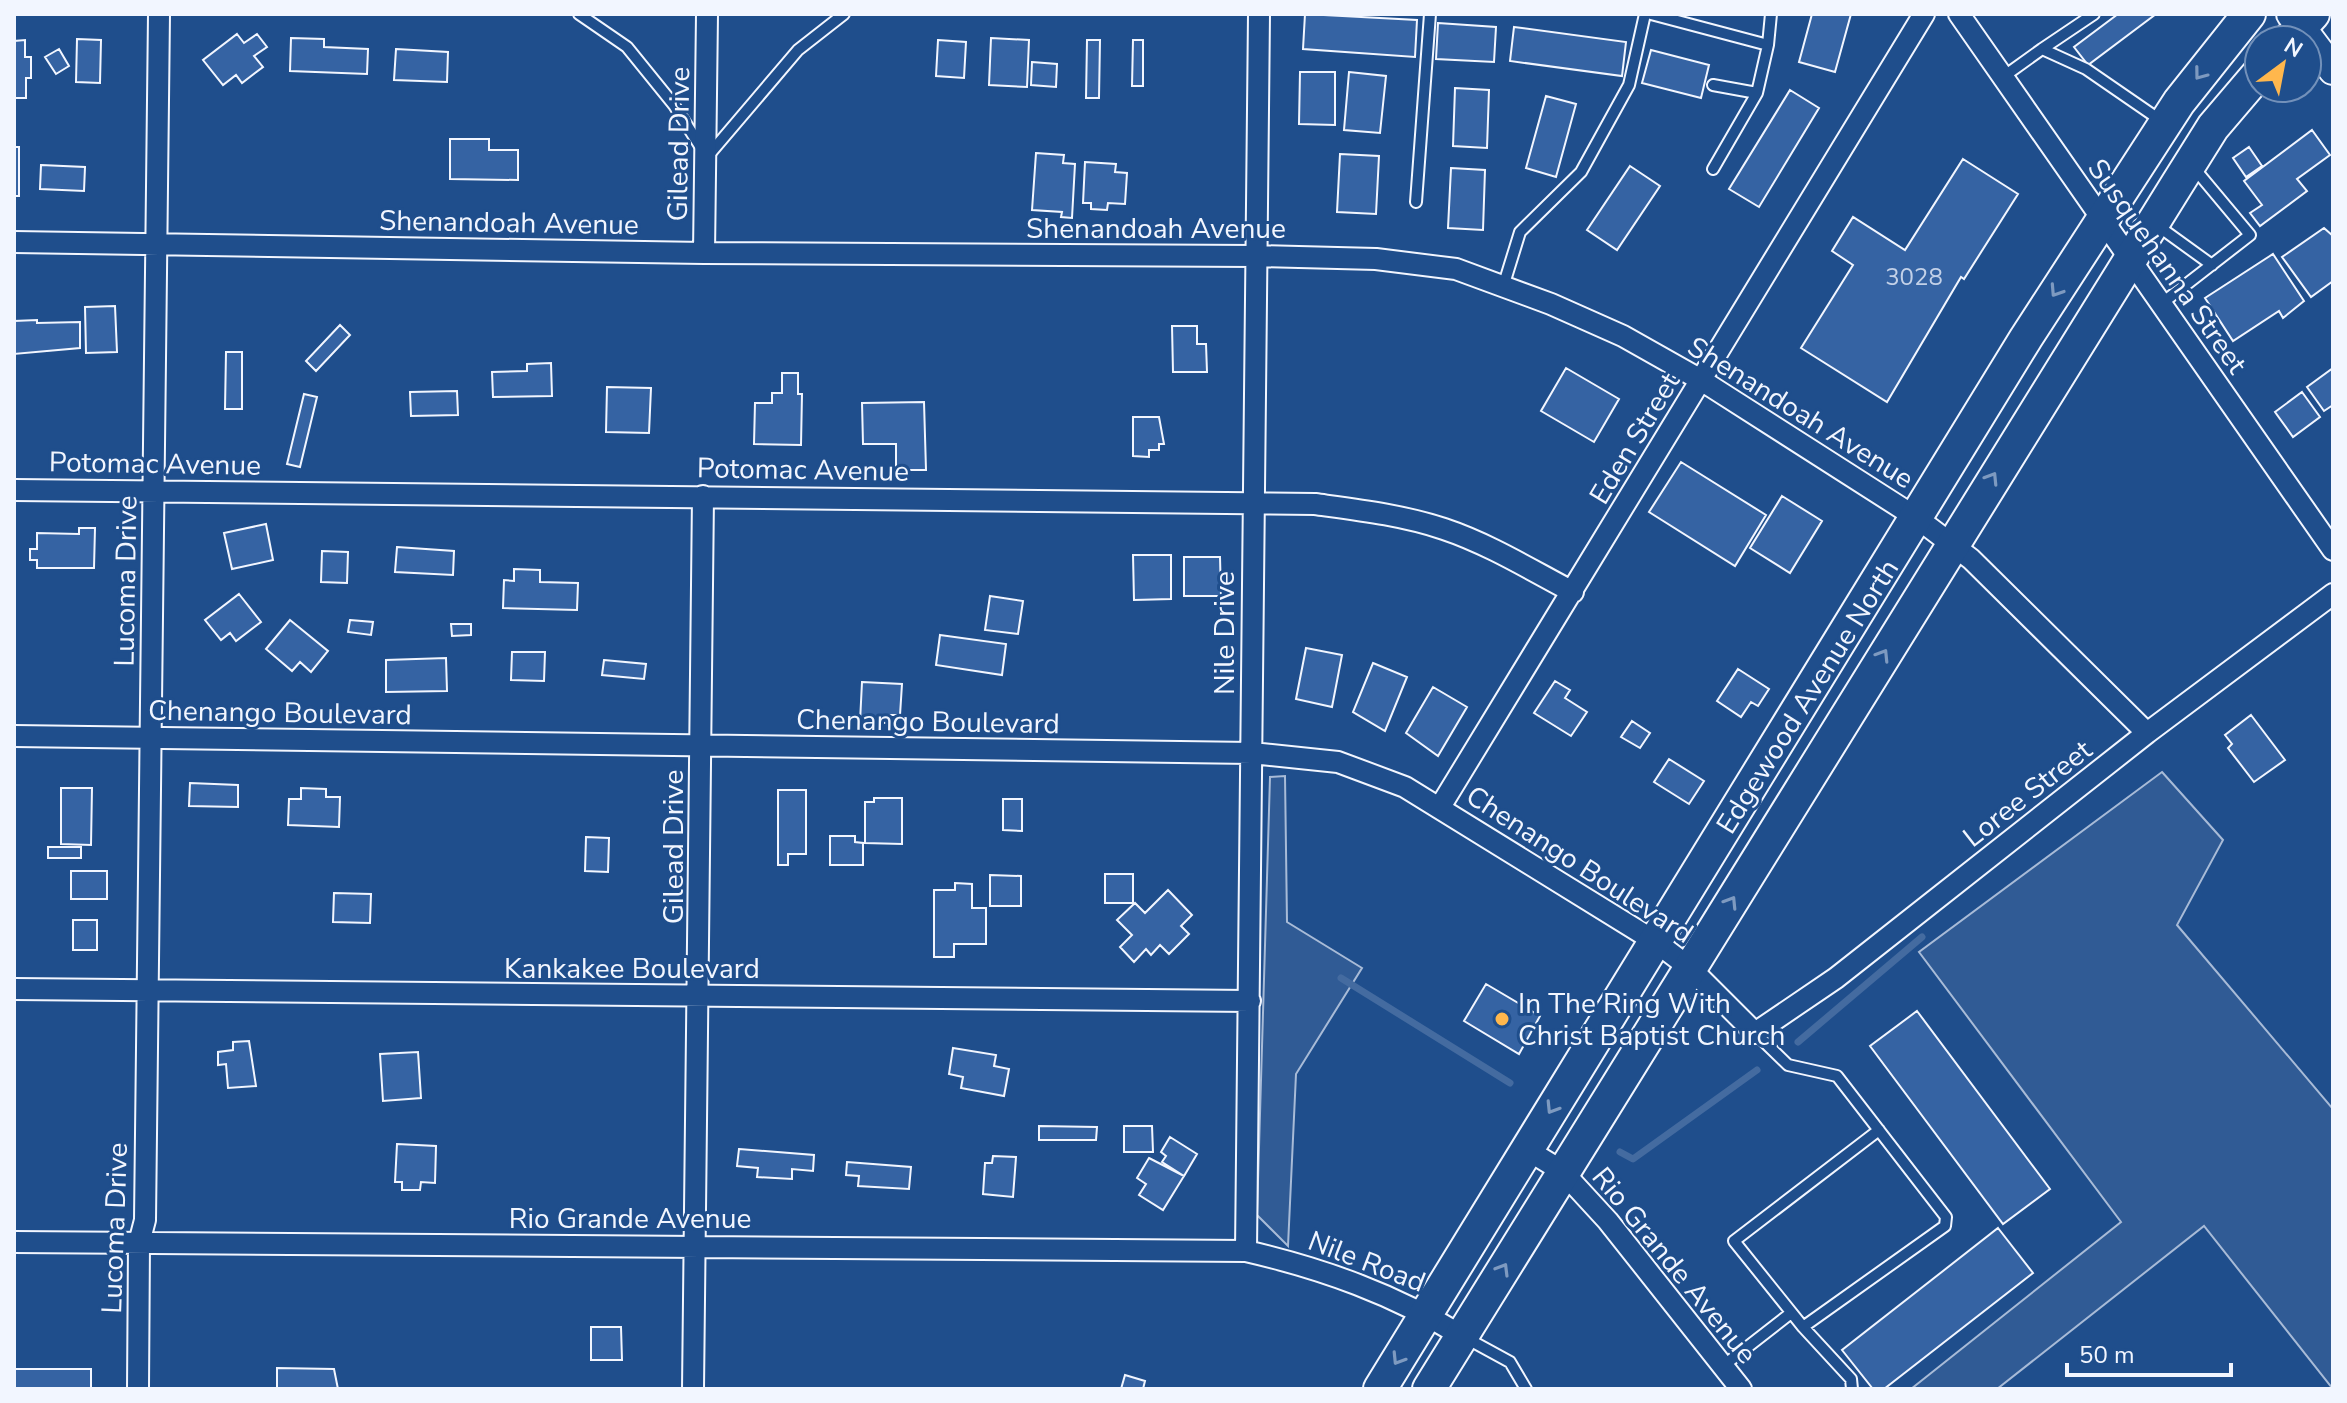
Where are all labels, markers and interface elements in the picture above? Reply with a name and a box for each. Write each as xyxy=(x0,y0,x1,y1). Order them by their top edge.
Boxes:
north arrow xyxy=(2243,24,2323,104)
text: N xyxy=(2278,31,2308,65)
street label: Gilead Drive xyxy=(659,66,699,222)
one-way arrow xyxy=(2195,66,2210,80)
street label: Susquehanna Street xyxy=(2079,152,2256,382)
street label: Shenandoah Avenue xyxy=(379,202,639,244)
street label: Shenandoah Avenue xyxy=(1026,210,1286,248)
house number: 3028 xyxy=(1885,261,1943,293)
one-way arrow xyxy=(2051,282,2066,297)
street label: Shenandoah Avenue xyxy=(1680,328,1921,498)
street label: Eden Street xyxy=(1581,366,1689,511)
street label: Potomac Avenue xyxy=(49,443,261,485)
street label: Potomac Avenue xyxy=(697,449,909,491)
one-way arrow xyxy=(1983,473,1998,487)
street label: Lucoma Drive xyxy=(106,495,146,667)
street label: Edgewood Avenue North xyxy=(1708,552,1908,841)
street label: Nile Drive xyxy=(1206,571,1244,695)
one-way arrow xyxy=(1873,649,1889,664)
street label: Chenango Boulevard xyxy=(148,692,412,734)
street label: Chenango Boulevard xyxy=(796,701,1060,743)
street label: Loree Street xyxy=(1955,731,2100,856)
street label: Gilead Drive xyxy=(655,770,693,924)
street label: Chenango Boulevard xyxy=(1459,777,1700,953)
one-way arrow xyxy=(1721,896,1736,910)
street label: Kankakee Boulevard xyxy=(504,950,760,988)
place label: In The Ring With Christ Baptist Church xyxy=(1518,985,1785,1055)
marker: In The Ring With Christ Baptist Church xyxy=(1493,1010,1511,1028)
one-way arrow xyxy=(1546,1099,1561,1114)
street label: Lucoma Drive xyxy=(93,1142,137,1314)
street label: Rio Grande Avenue xyxy=(1583,1159,1765,1372)
street label: Rio Grande Avenue xyxy=(509,1200,751,1238)
street label: Nile Road xyxy=(1303,1222,1431,1302)
one-way arrow xyxy=(1493,1263,1508,1278)
scale bar xyxy=(2067,1327,2231,1377)
text: 50 m xyxy=(2079,1339,2135,1371)
one-way arrow xyxy=(1393,1351,1408,1365)

